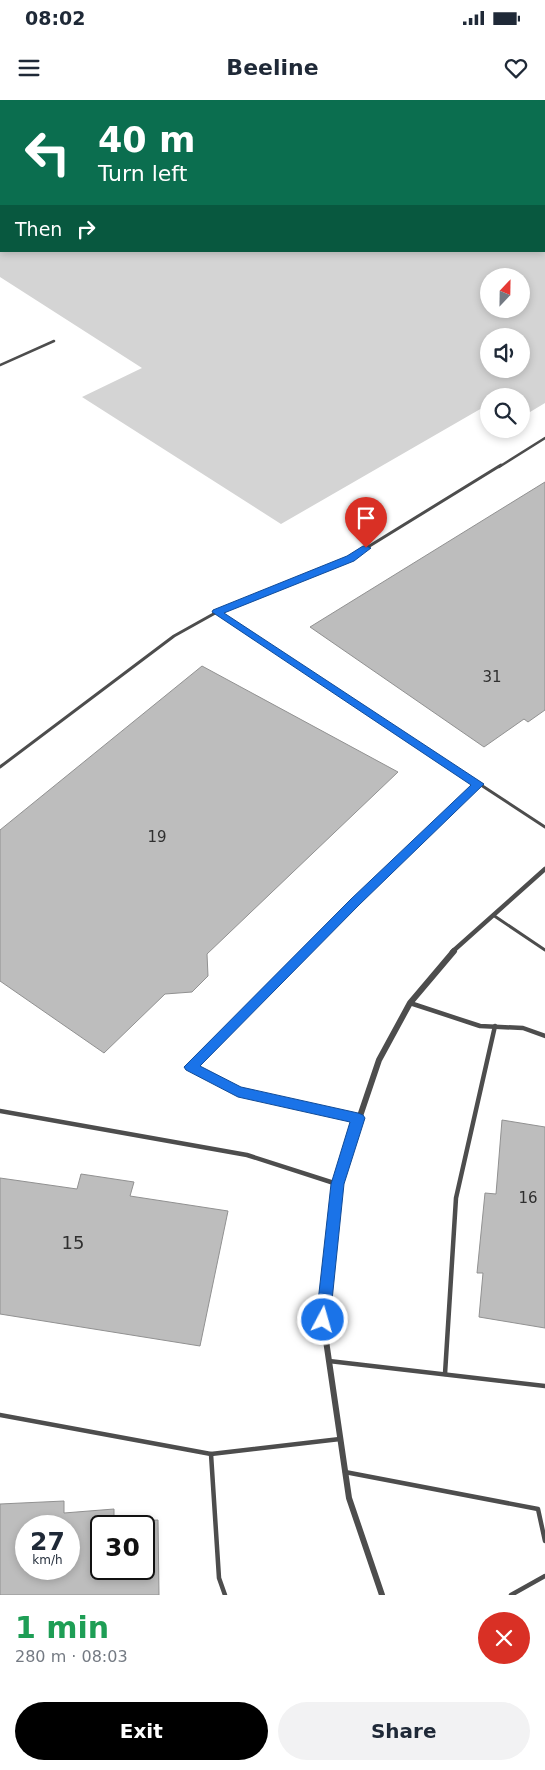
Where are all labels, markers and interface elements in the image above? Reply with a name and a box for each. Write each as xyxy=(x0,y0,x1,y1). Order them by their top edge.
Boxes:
text: 08:02 xyxy=(25,7,85,29)
icon: menu xyxy=(15,54,43,82)
icon: heart xyxy=(502,54,530,82)
text: Beeline xyxy=(226,55,319,80)
icon: left xyxy=(15,120,80,185)
text: 40 m xyxy=(98,120,195,160)
text: Turn left xyxy=(98,161,187,186)
icon: right xyxy=(72,215,100,243)
text: Then xyxy=(15,218,62,240)
north arrow xyxy=(480,268,530,318)
map controls xyxy=(480,268,530,438)
button: sound xyxy=(480,328,530,378)
button: search xyxy=(480,388,530,438)
pin xyxy=(345,497,387,548)
icon: arrive xyxy=(352,504,380,532)
house number: 31 xyxy=(482,668,502,686)
house number: 19 xyxy=(147,828,167,846)
house number: 16 xyxy=(518,1189,538,1207)
house number: 15 xyxy=(62,1232,84,1253)
position arrow xyxy=(296,1293,348,1345)
speed limit sign: 30 xyxy=(90,1515,155,1580)
text: 27 xyxy=(30,1527,65,1556)
text: km/h xyxy=(32,1553,63,1567)
text: 1 min xyxy=(15,1610,109,1645)
button: close xyxy=(478,1612,530,1664)
text: 280 m · 08:03 xyxy=(15,1647,128,1666)
button: Exit xyxy=(15,1702,268,1760)
button: Share xyxy=(278,1702,530,1760)

